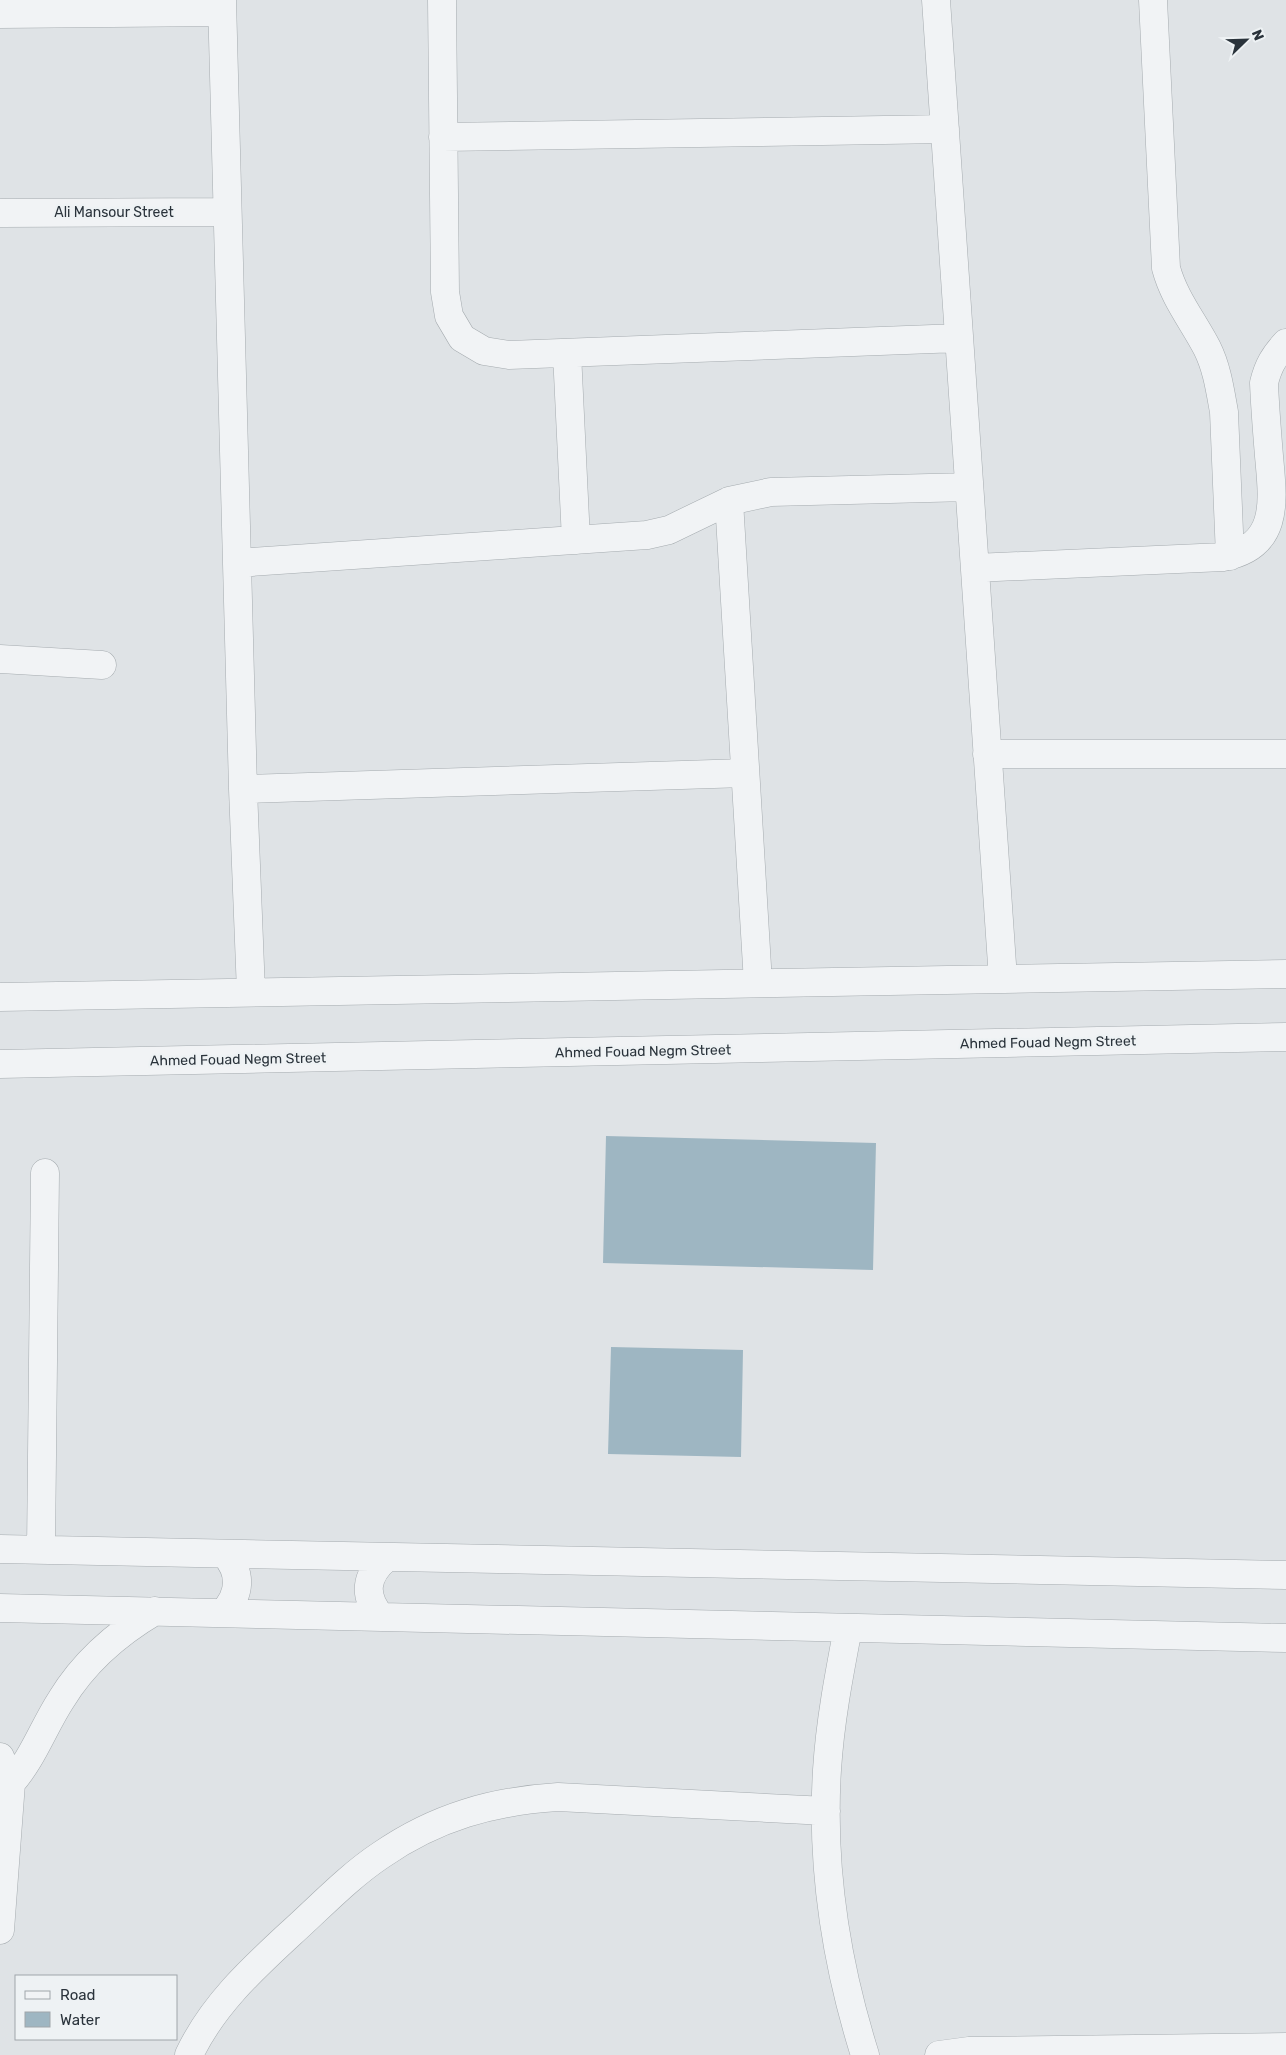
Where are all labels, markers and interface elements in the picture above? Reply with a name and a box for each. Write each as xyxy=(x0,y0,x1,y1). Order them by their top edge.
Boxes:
north arrow xyxy=(1221,15,1271,65)
text: N xyxy=(1248,27,1267,43)
street label: Ali Mansour Street xyxy=(54,204,174,221)
street label: Ahmed Fouad Negm Street xyxy=(960,1032,1137,1053)
street label: Ahmed Fouad Negm Street xyxy=(555,1041,732,1062)
street label: Ahmed Fouad Negm Street xyxy=(150,1049,327,1070)
legend xyxy=(15,1975,178,2040)
text: Road xyxy=(60,1986,96,2004)
text: Water xyxy=(60,2011,100,2029)

